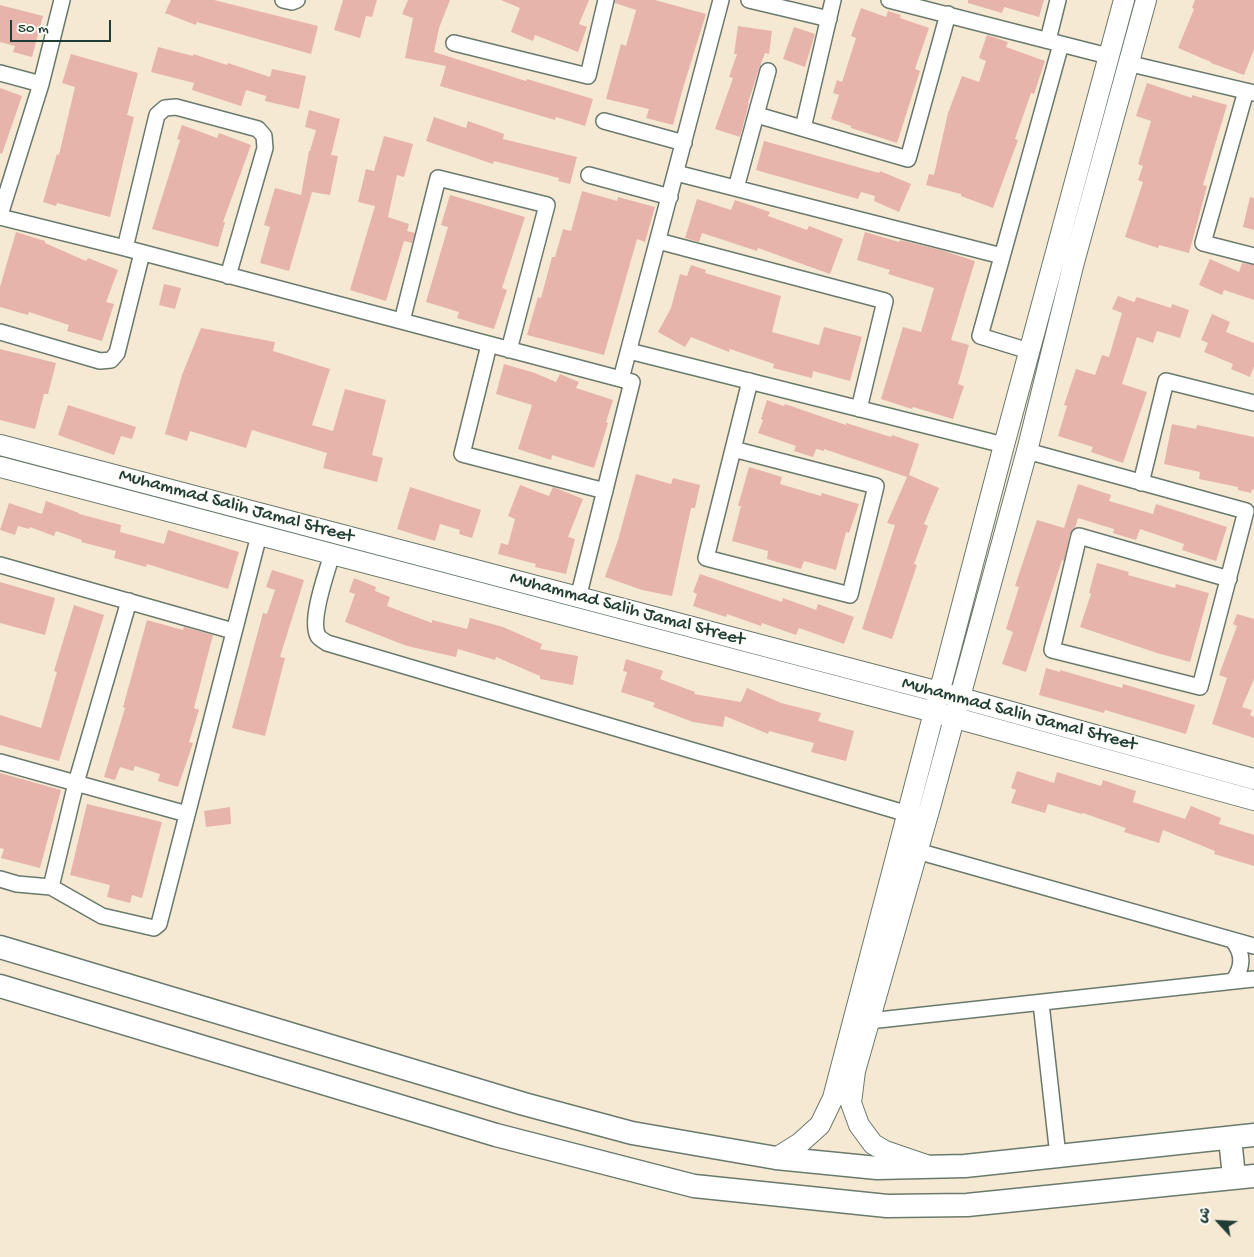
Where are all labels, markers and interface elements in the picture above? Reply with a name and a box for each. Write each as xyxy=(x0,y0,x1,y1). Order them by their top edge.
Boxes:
scale bar xyxy=(12,10,114,42)
text: 50 m xyxy=(18,20,49,38)
street label: Muhammad Salih Jamal Street xyxy=(116,465,356,549)
street label: Muhammad Salih Jamal Street xyxy=(507,568,747,652)
street label: Muhammad Salih Jamal Street xyxy=(899,673,1139,757)
north arrow xyxy=(1194,1197,1244,1247)
text: ش xyxy=(1194,1205,1216,1226)

